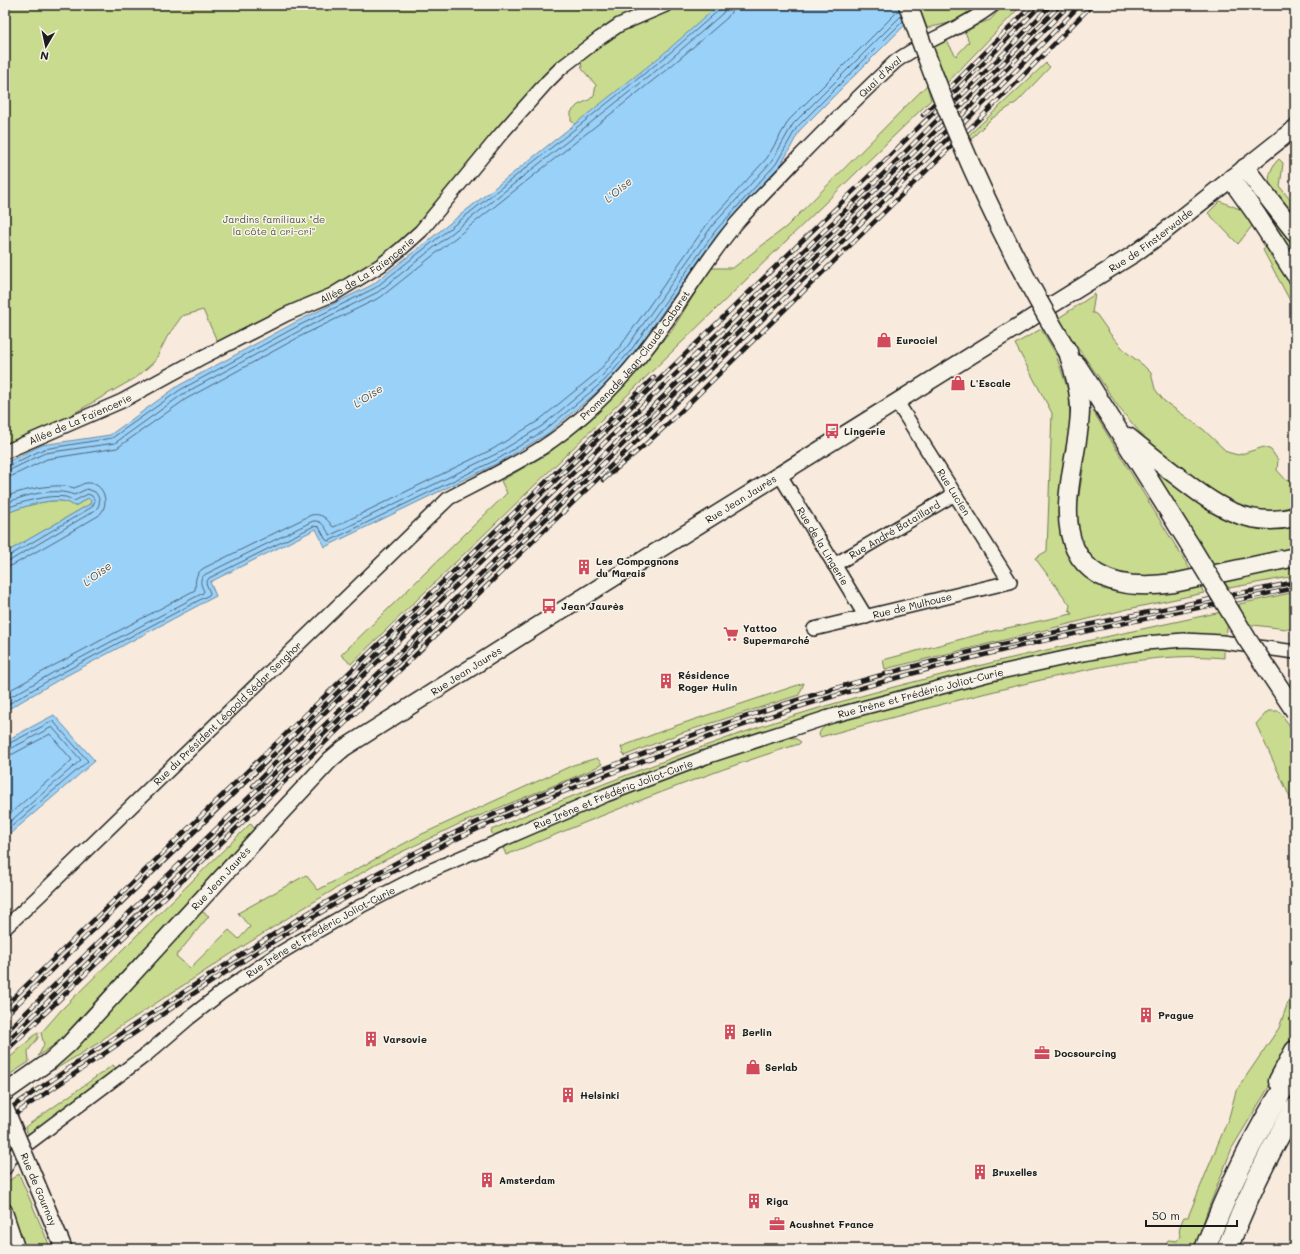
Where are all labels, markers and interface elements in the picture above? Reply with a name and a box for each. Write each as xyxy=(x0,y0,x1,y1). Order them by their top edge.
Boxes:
north arrow xyxy=(26,26,66,66)
text: N xyxy=(39,48,50,64)
street label: Quai d'Aval xyxy=(855,53,904,100)
water label: L'Oise xyxy=(600,173,635,206)
street label: Rue de Finsterwalde xyxy=(1106,205,1196,275)
park label: Jardins familiaux "de la côte à cri-cri" xyxy=(223,212,325,238)
street label: Allée de La Faïencerie xyxy=(318,233,417,306)
street label: Promenade Jean-Claude Cabaret xyxy=(577,287,693,423)
shop icon: Eurociel xyxy=(875,331,893,349)
place label: Eurociel xyxy=(896,333,938,347)
shop icon: L'Escale xyxy=(949,374,967,392)
place label: L'Escale xyxy=(970,376,1011,390)
water label: L'Oise xyxy=(350,380,386,411)
street label: Allée de La Faïencerie xyxy=(26,390,134,448)
bus stop icon: Lingerie xyxy=(823,422,841,440)
place label: Lingerie xyxy=(844,424,885,438)
street label: Rue Lucien xyxy=(934,466,974,518)
street label: Rue Jean Jaurès xyxy=(703,471,779,526)
street label: Rue André Bataillard xyxy=(846,497,942,562)
street label: Rue de la Lingerie xyxy=(794,504,852,588)
place label: Les Compagnons du Marais xyxy=(596,554,679,580)
water label: L'Oise xyxy=(79,558,114,589)
building icon: Les Compagnons du Marais xyxy=(575,558,593,576)
street label: Rue de Mulhouse xyxy=(871,589,953,622)
bus stop icon: Jean Jaurès xyxy=(540,597,558,615)
place label: Jean Jaurès xyxy=(561,599,624,613)
place label: Yattoo Supermarché xyxy=(743,621,810,647)
supermarket icon: Yattoo Supermarché xyxy=(722,625,740,643)
street label: Rue du Président Léopold Sédar Senghor xyxy=(150,638,304,788)
street label: Rue Jean Jaurès xyxy=(428,643,504,698)
street label: Rue Irène et Frédéric Joliot-Curie xyxy=(836,665,1005,721)
place label: Résidence Roger Hulin xyxy=(678,668,738,694)
building icon: Résidence Roger Hulin xyxy=(657,672,675,690)
street label: Rue Irène et Frédéric Joliot-Curie xyxy=(531,756,695,832)
street label: Rue Jean Jaurès xyxy=(188,843,253,913)
street label: Rue Irène et Frédéric Joliot-Curie xyxy=(243,883,397,981)
building icon: Prague xyxy=(1137,1006,1155,1024)
place label: Prague xyxy=(1158,1008,1194,1022)
building icon: Berlin xyxy=(721,1023,739,1041)
place label: Berlin xyxy=(742,1025,772,1039)
building icon: Varsovie xyxy=(362,1030,380,1048)
place label: Varsovie xyxy=(383,1032,427,1046)
office icon: Docsourcing xyxy=(1033,1044,1051,1062)
place label: Docsourcing xyxy=(1054,1046,1116,1060)
shop icon: Serlab xyxy=(744,1058,762,1076)
place label: Serlab xyxy=(765,1060,798,1074)
building icon: Helsinki xyxy=(559,1086,577,1104)
place label: Helsinki xyxy=(580,1088,620,1102)
street label: Rue de Gournay xyxy=(17,1151,60,1228)
building icon: Bruxelles xyxy=(971,1163,989,1181)
place label: Bruxelles xyxy=(992,1165,1037,1179)
building icon: Amsterdam xyxy=(478,1171,496,1189)
place label: Amsterdam xyxy=(499,1173,555,1187)
building icon: Riga xyxy=(745,1192,763,1210)
place label: Riga xyxy=(766,1194,788,1208)
scale bar xyxy=(1146,1202,1237,1228)
text: 50 m xyxy=(1152,1207,1180,1223)
office icon: Acushnet France xyxy=(768,1215,786,1233)
place label: Acushnet France xyxy=(789,1217,874,1231)

